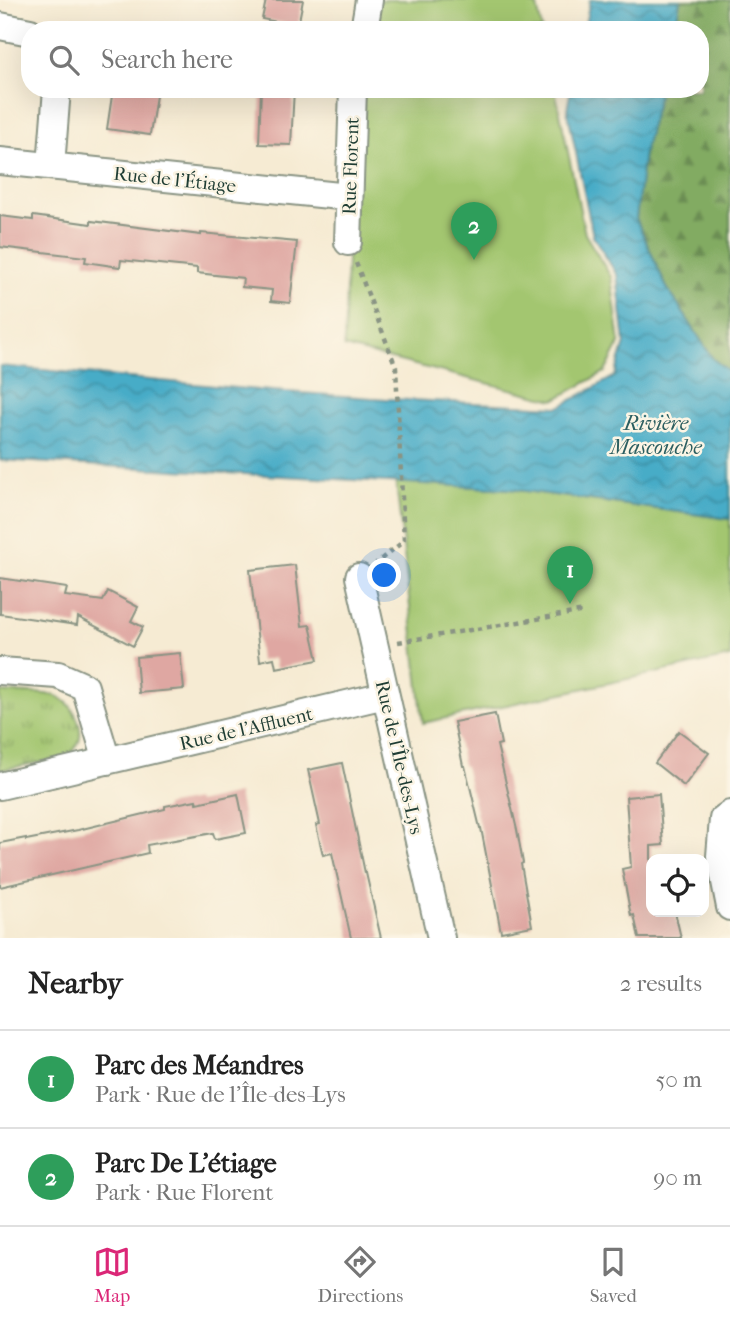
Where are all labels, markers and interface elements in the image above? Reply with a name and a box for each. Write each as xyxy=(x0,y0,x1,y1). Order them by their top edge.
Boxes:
search box xyxy=(21,21,709,98)
icon: search xyxy=(45,41,83,79)
text: Search here xyxy=(101,44,233,75)
street label: Rue Florent xyxy=(338,117,364,215)
street label: Rue de l'Étiage xyxy=(113,163,237,197)
pin: 2 xyxy=(451,202,497,260)
water label: Rivière Mascouche xyxy=(608,411,702,459)
pin: 1 xyxy=(547,546,593,604)
your location xyxy=(367,558,401,592)
street label: Rue de l'Île-des-Lys xyxy=(371,678,427,836)
street label: Rue de l'Affluent xyxy=(177,703,315,755)
map controls xyxy=(646,854,709,917)
button: locate xyxy=(646,854,709,917)
text: Nearby xyxy=(28,966,123,1001)
text: 2 results xyxy=(620,970,702,997)
text: Parc des Méandres xyxy=(95,1050,304,1081)
text: 1 xyxy=(47,1066,55,1093)
text: 50 m xyxy=(655,1066,702,1093)
text: Park · Rue de l'Île-des-Lys xyxy=(95,1081,346,1108)
text: Parc De L'étiage xyxy=(95,1148,277,1179)
text: 2 xyxy=(45,1164,57,1191)
text: 90 m xyxy=(653,1164,702,1191)
text: Park · Rue Florent xyxy=(95,1179,273,1206)
tab: Map xyxy=(93,1243,131,1307)
tab: Directions xyxy=(318,1243,403,1307)
tab: Saved xyxy=(590,1243,637,1307)

